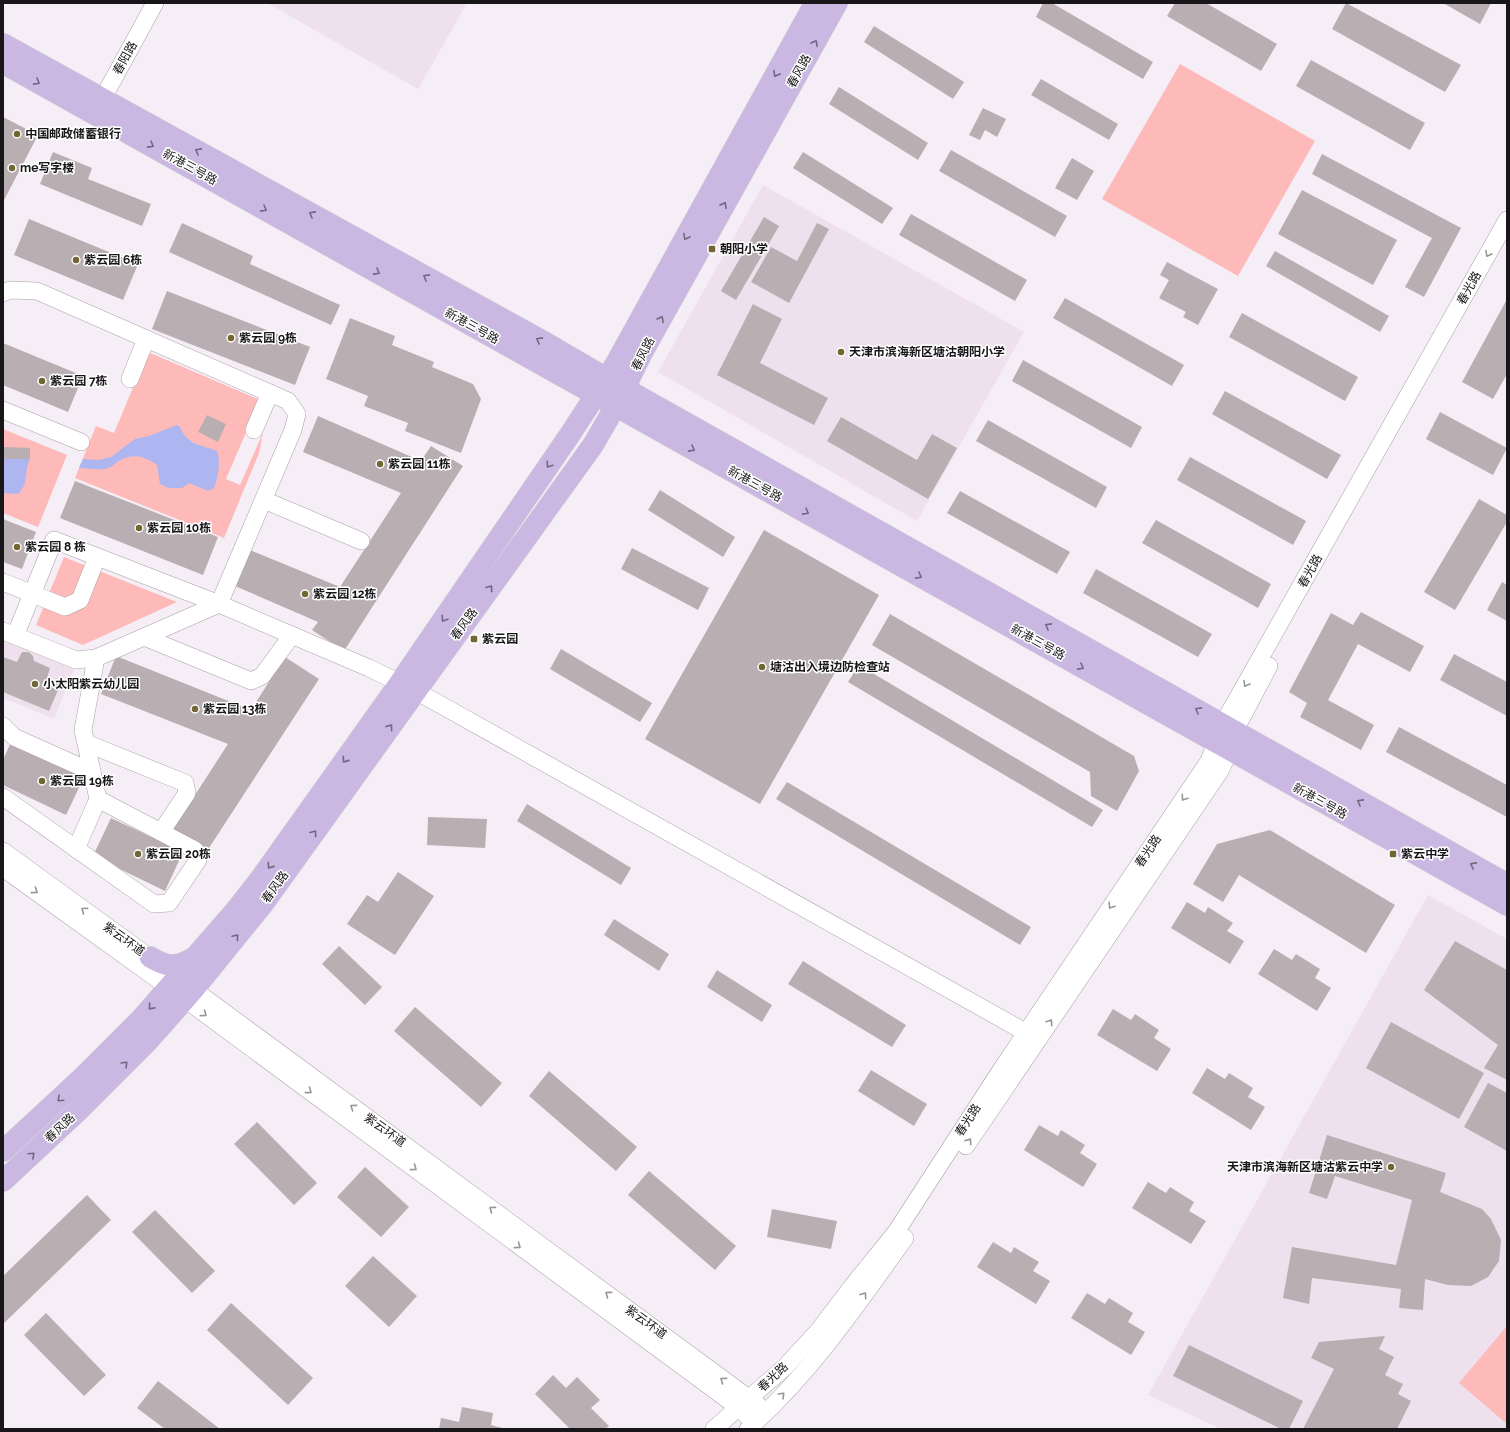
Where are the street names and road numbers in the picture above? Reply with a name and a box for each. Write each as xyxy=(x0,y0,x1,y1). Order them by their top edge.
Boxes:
street label: 春阳路 xyxy=(110,39,140,77)
street label: 春风路 xyxy=(784,52,814,90)
street label: 新港三号路 xyxy=(160,146,220,188)
street label: 春光路 xyxy=(1454,269,1484,307)
street label: 新港三号路 xyxy=(442,305,502,347)
street label: 春风路 xyxy=(629,335,657,373)
street label: 新港三号路 xyxy=(725,463,785,505)
street label: 春光路 xyxy=(1295,552,1325,590)
street label: 春风路 xyxy=(448,605,480,643)
street label: 新港三号路 xyxy=(1008,621,1068,663)
street label: 新港三号路 xyxy=(1290,780,1350,822)
street label: 春光路 xyxy=(1132,832,1164,870)
street label: 春风路 xyxy=(259,868,291,906)
street label: 紫云环道 xyxy=(100,919,148,959)
street label: 春光路 xyxy=(952,1101,984,1139)
street label: 紫云环道 xyxy=(361,1110,409,1150)
street label: 春风路 xyxy=(42,1111,78,1145)
street label: 紫云环道 xyxy=(622,1302,670,1342)
street label: 春光路 xyxy=(755,1360,791,1394)

